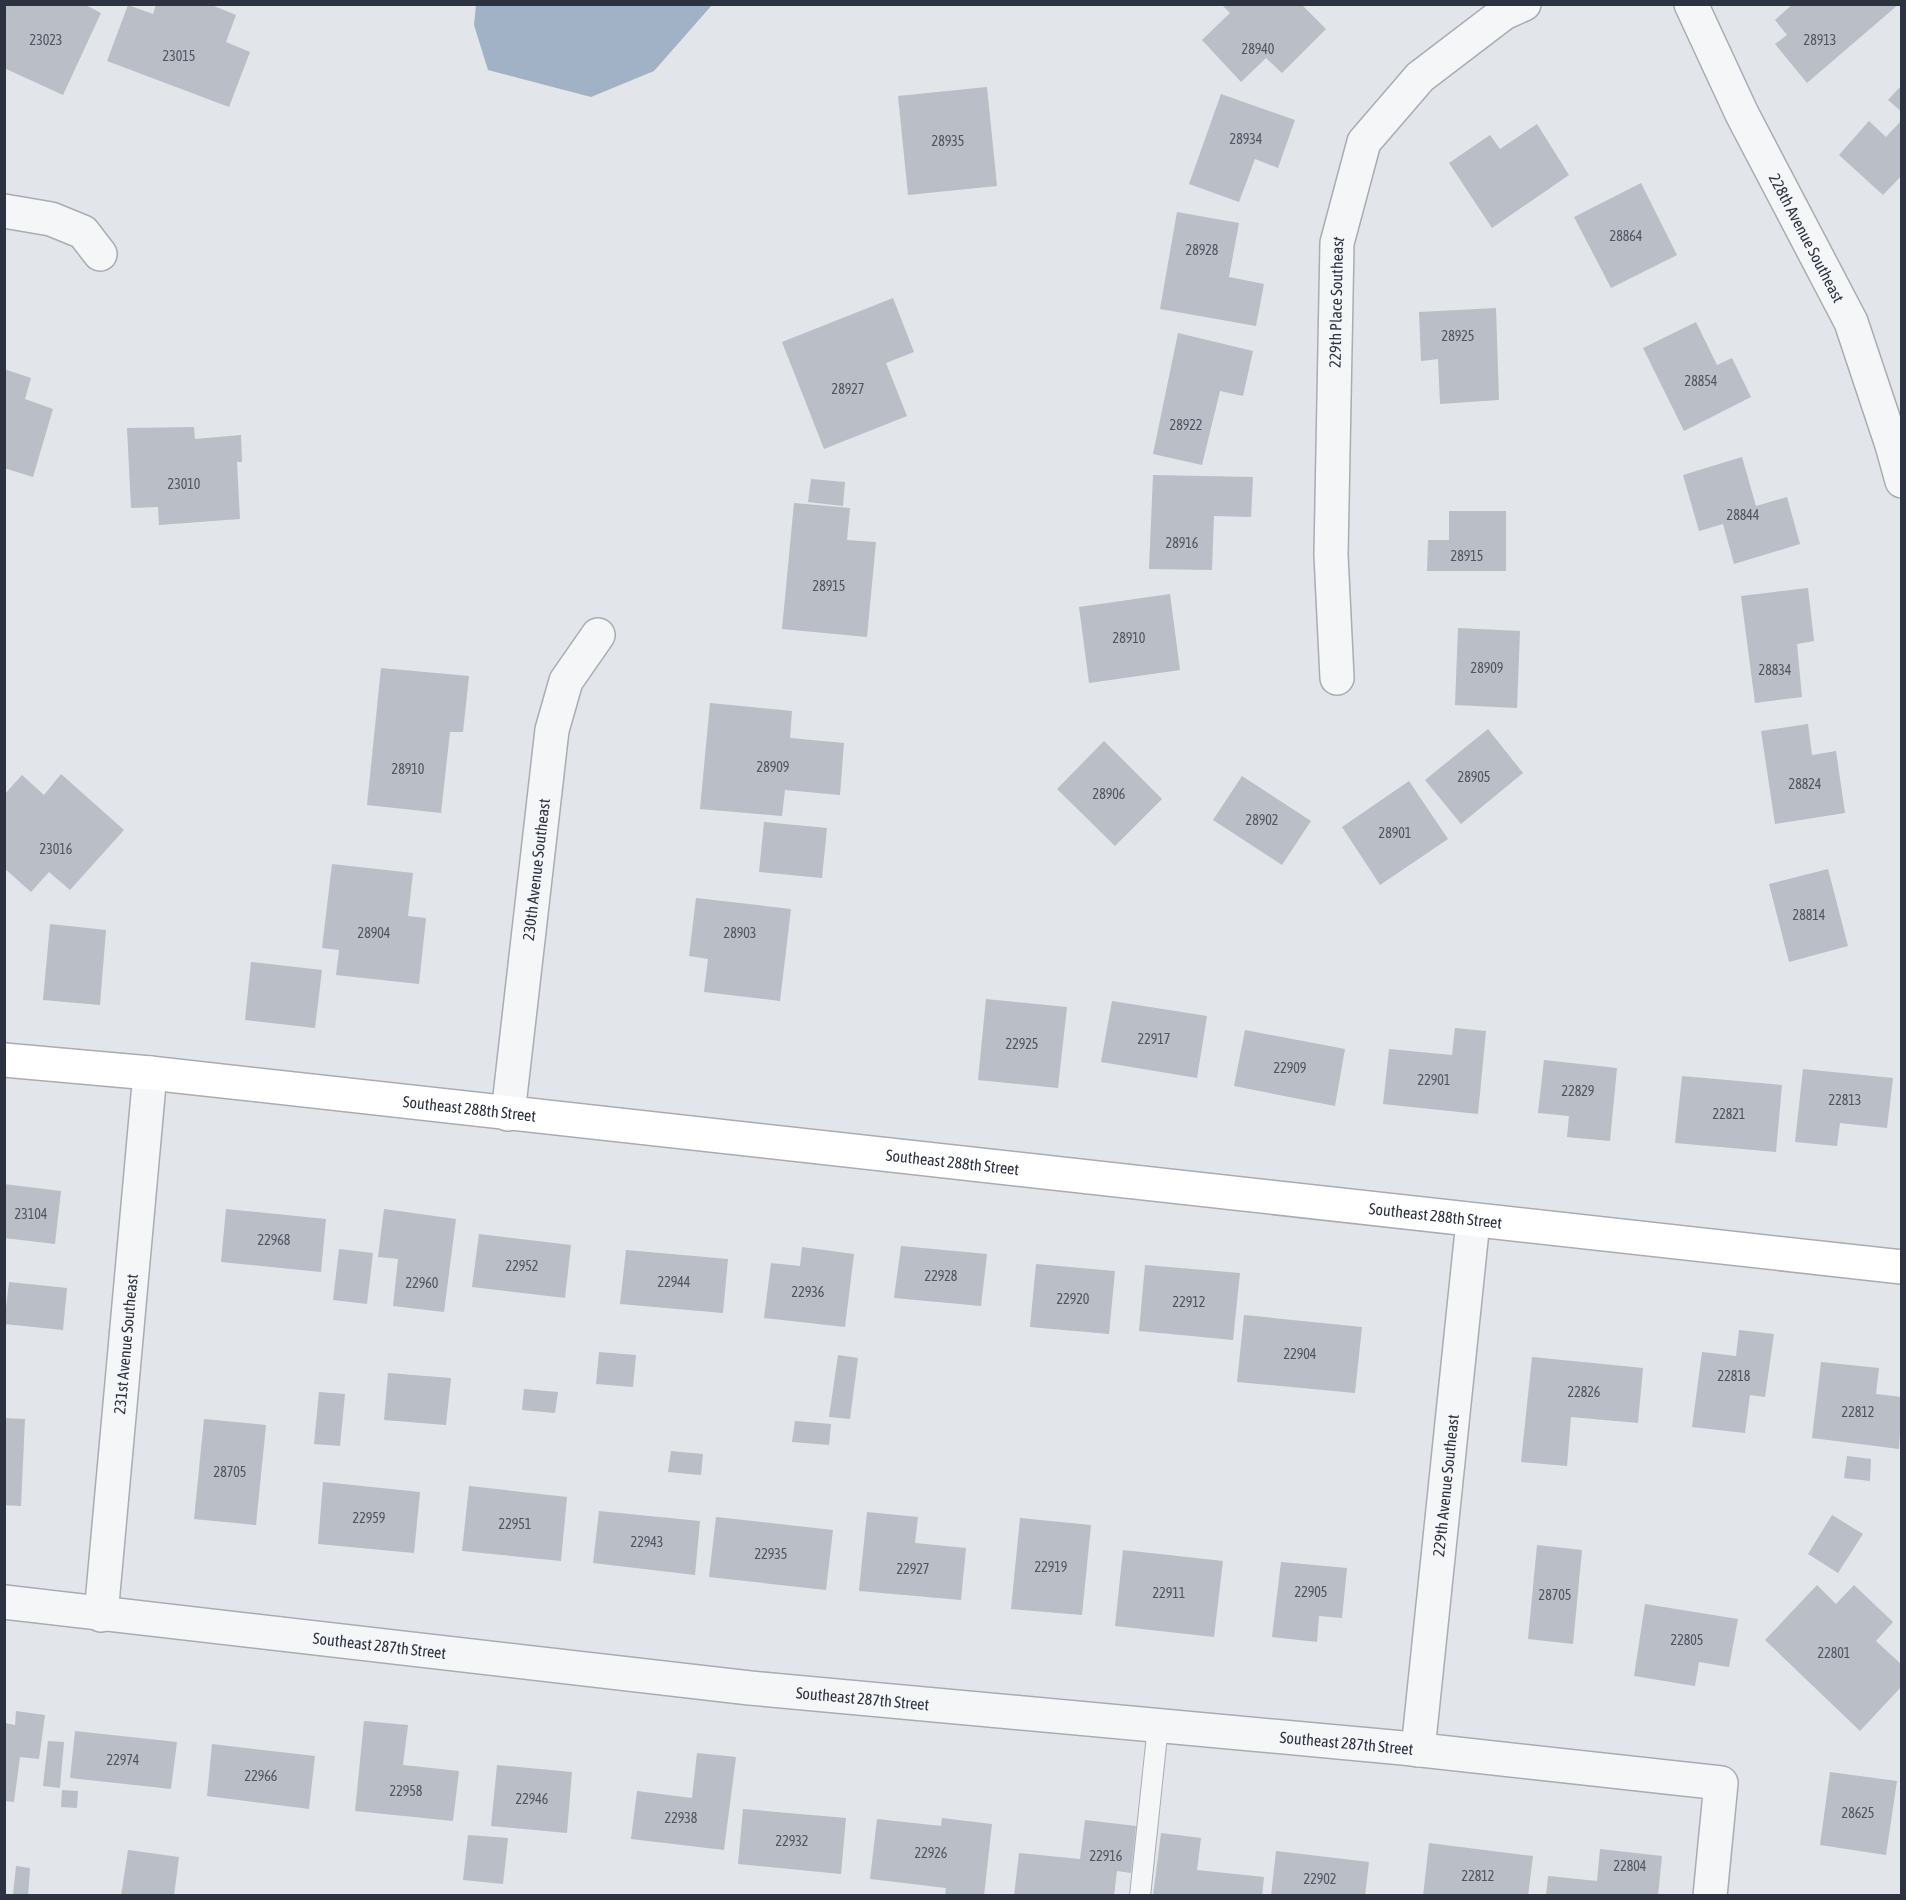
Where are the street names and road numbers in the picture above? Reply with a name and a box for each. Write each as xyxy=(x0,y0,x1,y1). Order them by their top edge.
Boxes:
street label: 228th Avenue Southeast xyxy=(1766,170,1848,306)
street label: 229th Place Southeast xyxy=(1326,234,1347,368)
street label: 230th Avenue Southeast xyxy=(519,797,553,942)
street label: Southeast 288th Street xyxy=(402,1092,537,1125)
street label: Southeast 288th Street xyxy=(885,1146,1020,1178)
street label: Southeast 288th Street xyxy=(1368,1199,1503,1232)
street label: 231st Avenue Southeast xyxy=(110,1273,141,1415)
street label: 229th Avenue Southeast xyxy=(1429,1413,1462,1557)
street label: Southeast 287th Street xyxy=(312,1629,447,1662)
street label: Southeast 287th Street xyxy=(795,1683,930,1713)
street label: Southeast 287th Street xyxy=(1279,1728,1415,1758)

